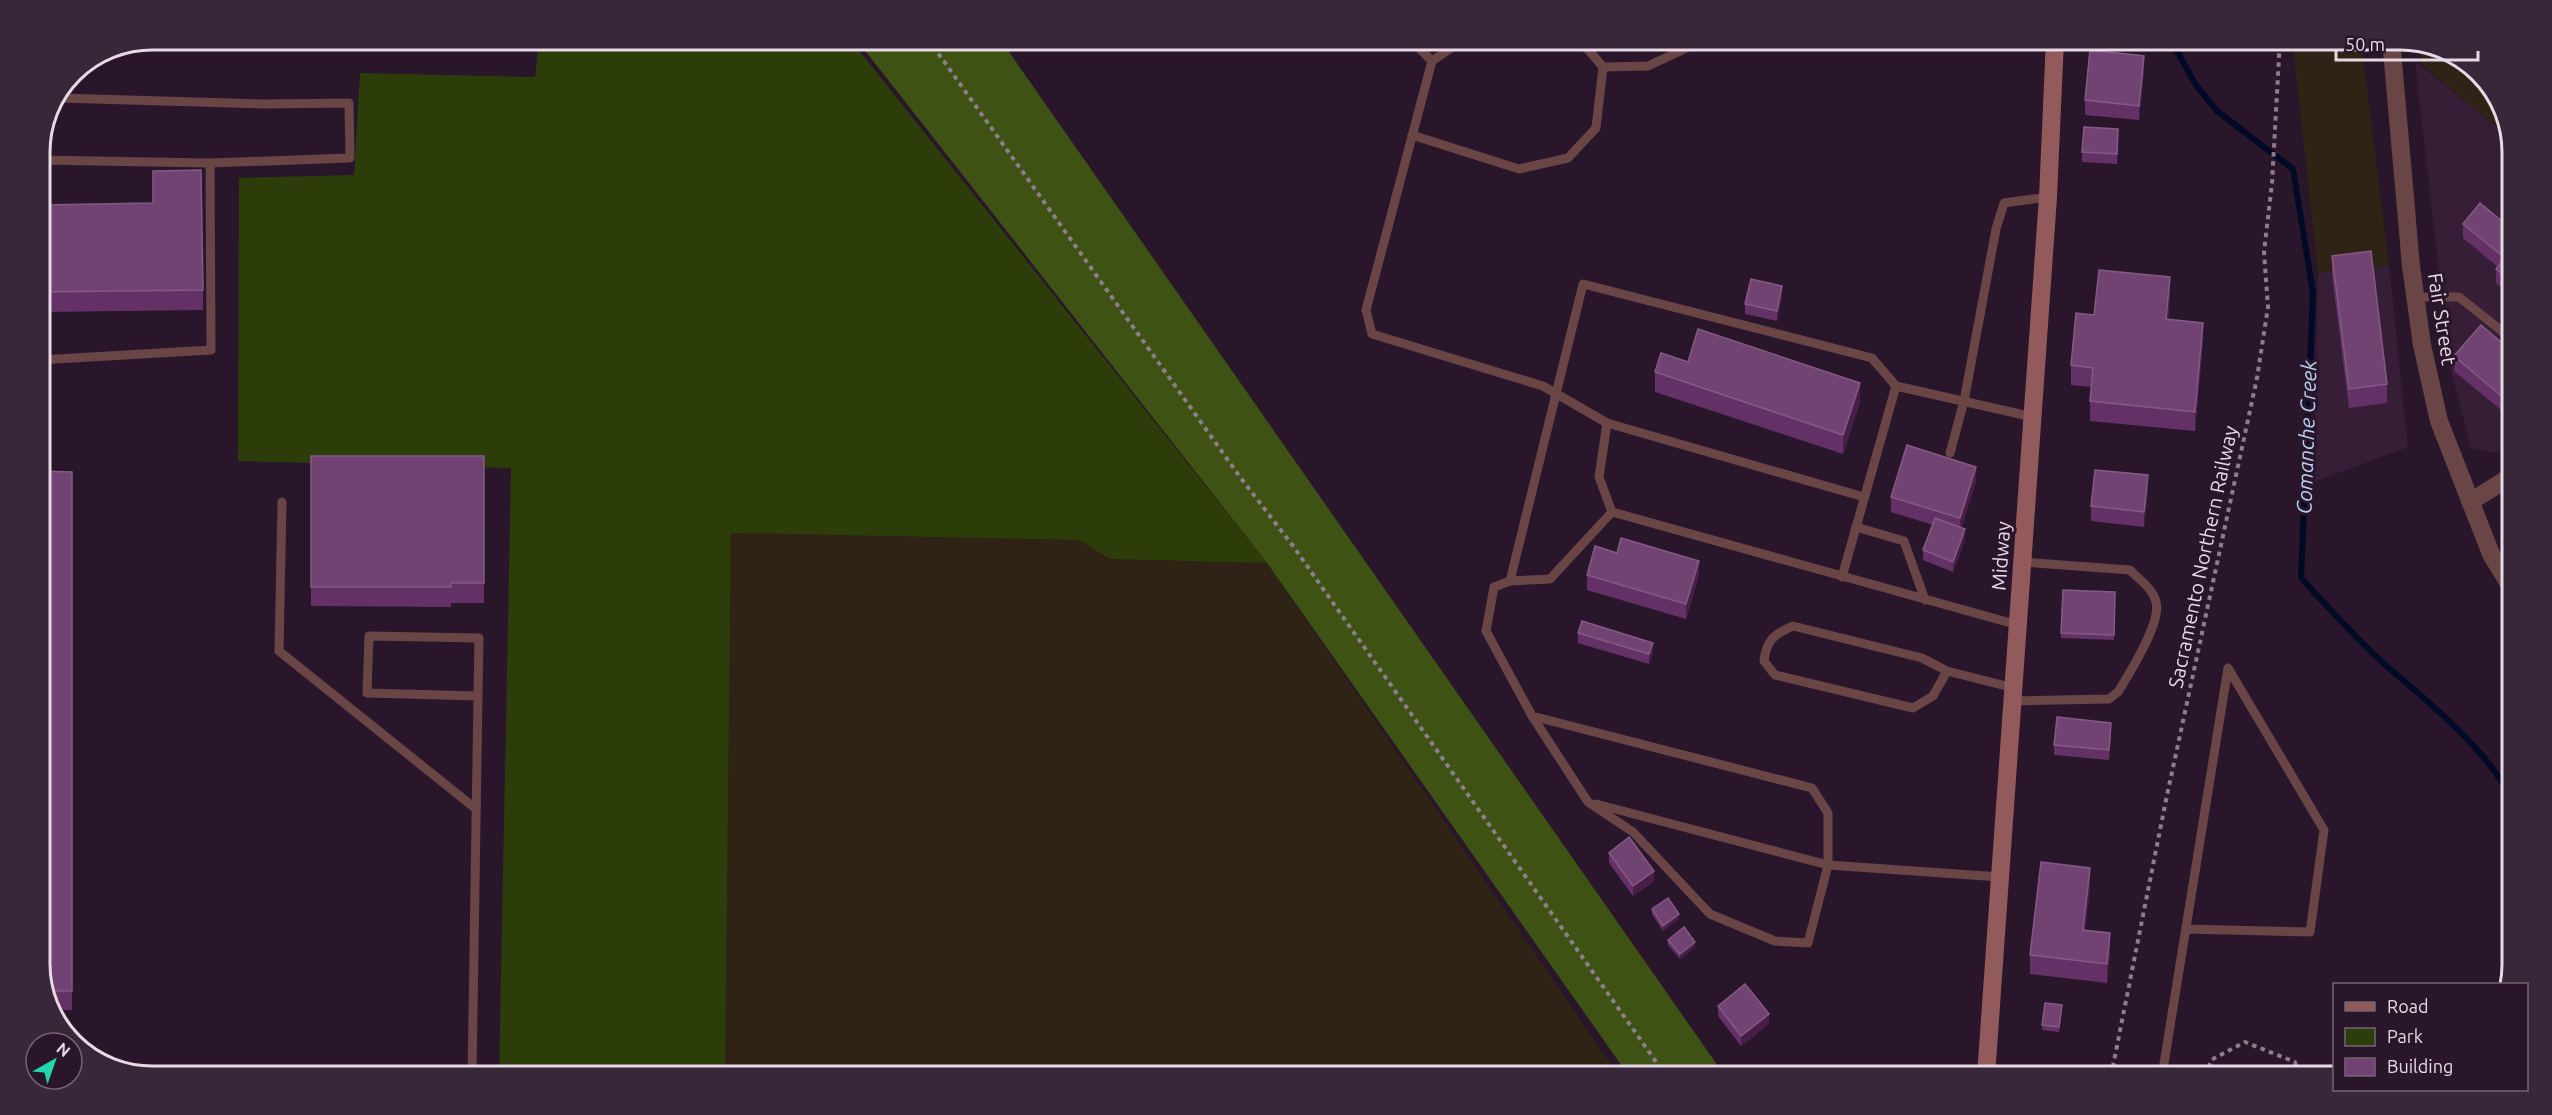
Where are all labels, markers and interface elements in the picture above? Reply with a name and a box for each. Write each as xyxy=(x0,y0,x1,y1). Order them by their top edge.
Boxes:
scale bar xyxy=(2336,24,2478,62)
text: 50 m xyxy=(2345,34,2385,54)
street label: Fair Street xyxy=(2424,271,2461,367)
water label: Comanche Creek xyxy=(2291,359,2321,515)
street label: Sacramento Northern Railway xyxy=(2163,423,2242,690)
street label: Midway xyxy=(1987,520,2014,591)
legend xyxy=(2333,983,2528,1091)
text: Road xyxy=(2387,996,2429,1016)
text: Park xyxy=(2387,1026,2423,1046)
north arrow xyxy=(24,1031,84,1091)
text: N xyxy=(53,1039,74,1060)
text: Building xyxy=(2387,1056,2453,1076)

